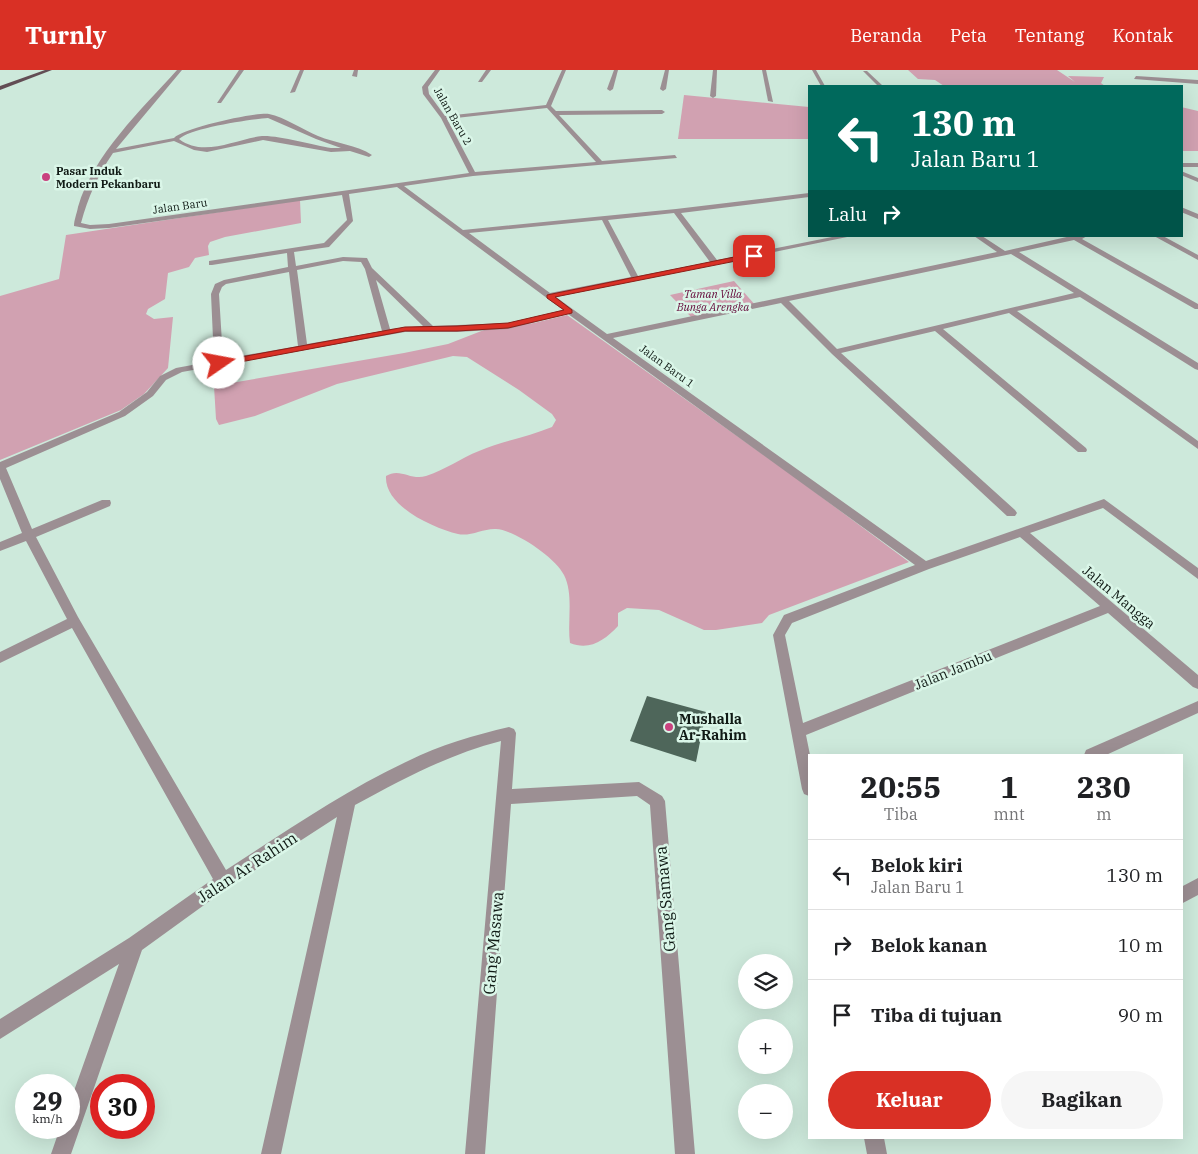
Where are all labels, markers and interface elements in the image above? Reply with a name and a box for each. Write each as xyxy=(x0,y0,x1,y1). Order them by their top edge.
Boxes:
text: Turnly xyxy=(25,19,107,51)
text: Beranda xyxy=(850,24,922,47)
text: Peta xyxy=(950,24,987,47)
text: Tentang xyxy=(1015,24,1084,47)
text: Kontak xyxy=(1112,24,1173,47)
street label: Jalan Baru 2 xyxy=(431,85,475,147)
text: 130 m xyxy=(911,100,1016,146)
icon: left xyxy=(828,105,893,170)
text: Jalan Baru 1 xyxy=(911,144,1040,173)
place label: Pasar Induk Modern Pekanbaru xyxy=(56,164,161,191)
marker: Pasar Induk Modern Pekanbaru xyxy=(40,171,52,183)
street label: Jalan Baru xyxy=(152,195,208,217)
icon: right xyxy=(877,200,905,228)
text: Lalu xyxy=(828,202,867,226)
pin xyxy=(733,235,775,277)
icon: arrive xyxy=(740,242,768,270)
park label: Taman Villa Bunga Arengka xyxy=(676,287,749,314)
position arrow xyxy=(192,336,244,388)
street label: Jalan Baru 1 xyxy=(637,341,697,391)
street label: Jalan Mangga xyxy=(1079,561,1159,633)
street label: Jalan Jambu xyxy=(911,646,995,694)
place label: Mushalla Ar-Rahim xyxy=(679,710,747,744)
marker: Mushalla Ar-Rahim xyxy=(663,721,675,733)
text: 20:55 xyxy=(860,767,941,806)
text: 1 xyxy=(1000,767,1018,806)
text: 230 xyxy=(1077,767,1131,806)
text: Tiba xyxy=(884,804,918,824)
text: mnt xyxy=(993,804,1025,824)
text: m xyxy=(1096,804,1111,824)
street label: Jalan Ar Rahim xyxy=(193,827,301,907)
street label: Gang Samawa xyxy=(650,845,680,953)
text: Belok kiri xyxy=(871,853,963,877)
icon: left xyxy=(828,861,856,889)
text: 130 m xyxy=(1106,863,1163,887)
text: Jalan Baru 1 xyxy=(871,877,965,897)
street label: Gang Masawa xyxy=(479,890,507,995)
icon: right xyxy=(828,931,856,959)
text: Belok kanan xyxy=(871,933,987,957)
text: 10 m xyxy=(1118,933,1163,957)
map controls xyxy=(738,954,793,1139)
button: layers xyxy=(738,954,793,1009)
icon: arrive xyxy=(828,1001,856,1029)
text: Tiba di tujuan xyxy=(871,1003,1002,1027)
text: 90 m xyxy=(1118,1003,1163,1027)
button: + xyxy=(738,1019,793,1074)
button: Keluar xyxy=(828,1071,991,1129)
button: Bagikan xyxy=(1001,1071,1163,1129)
speed limit sign: 30 xyxy=(90,1074,155,1139)
text: 29 xyxy=(32,1084,63,1117)
button: − xyxy=(738,1084,793,1139)
text: km/h xyxy=(32,1111,63,1126)

